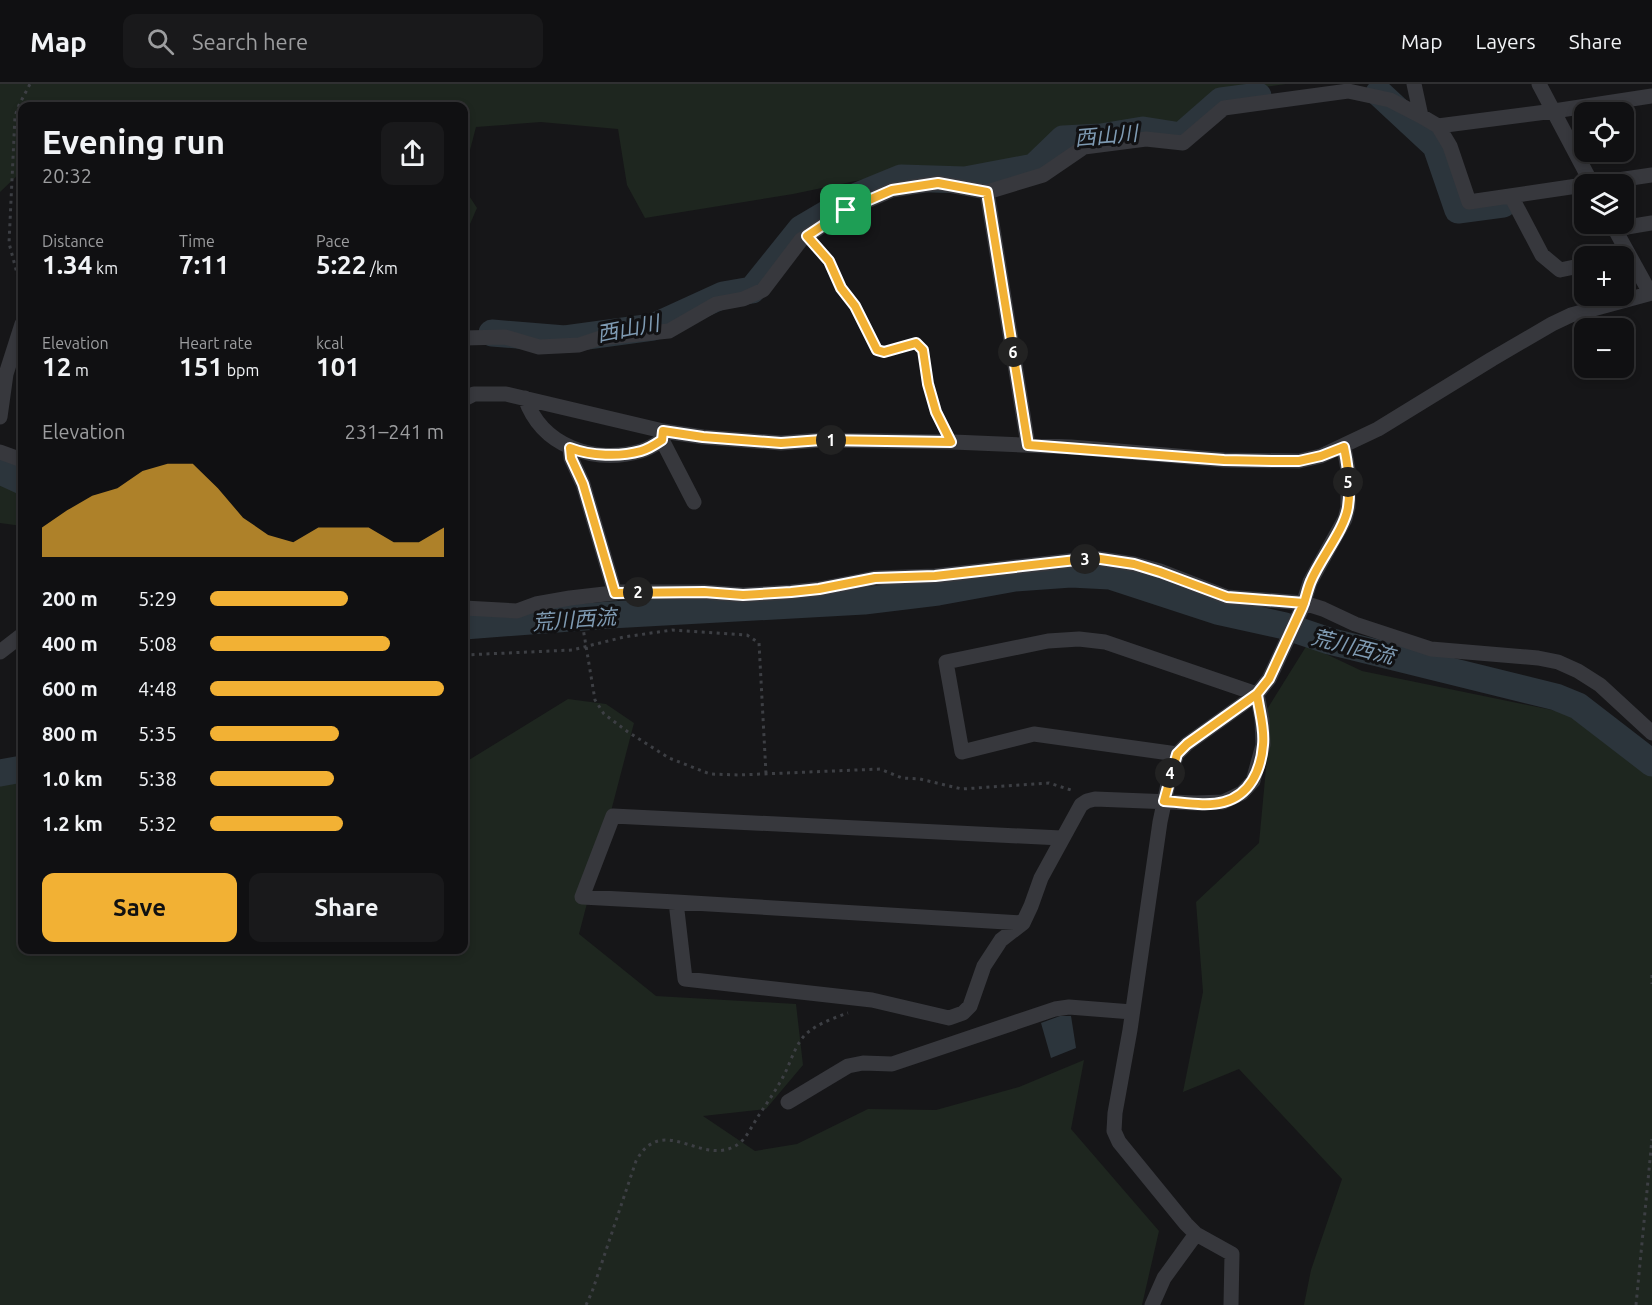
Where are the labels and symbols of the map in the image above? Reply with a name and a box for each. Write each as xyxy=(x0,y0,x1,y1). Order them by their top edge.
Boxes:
water label: 西山川 xyxy=(1074,120,1140,150)
pin xyxy=(820,184,871,235)
water label: 西山川 xyxy=(595,310,663,346)
pin: 6 xyxy=(998,337,1028,367)
pin: 1 xyxy=(816,425,846,455)
pin: 5 xyxy=(1333,467,1363,497)
pin: 3 xyxy=(1070,544,1100,574)
pin: 2 xyxy=(623,577,653,607)
water label: 荒川西流 xyxy=(531,604,620,634)
water label: 荒川西流 xyxy=(1309,624,1400,669)
pin: 4 xyxy=(1155,758,1185,788)

